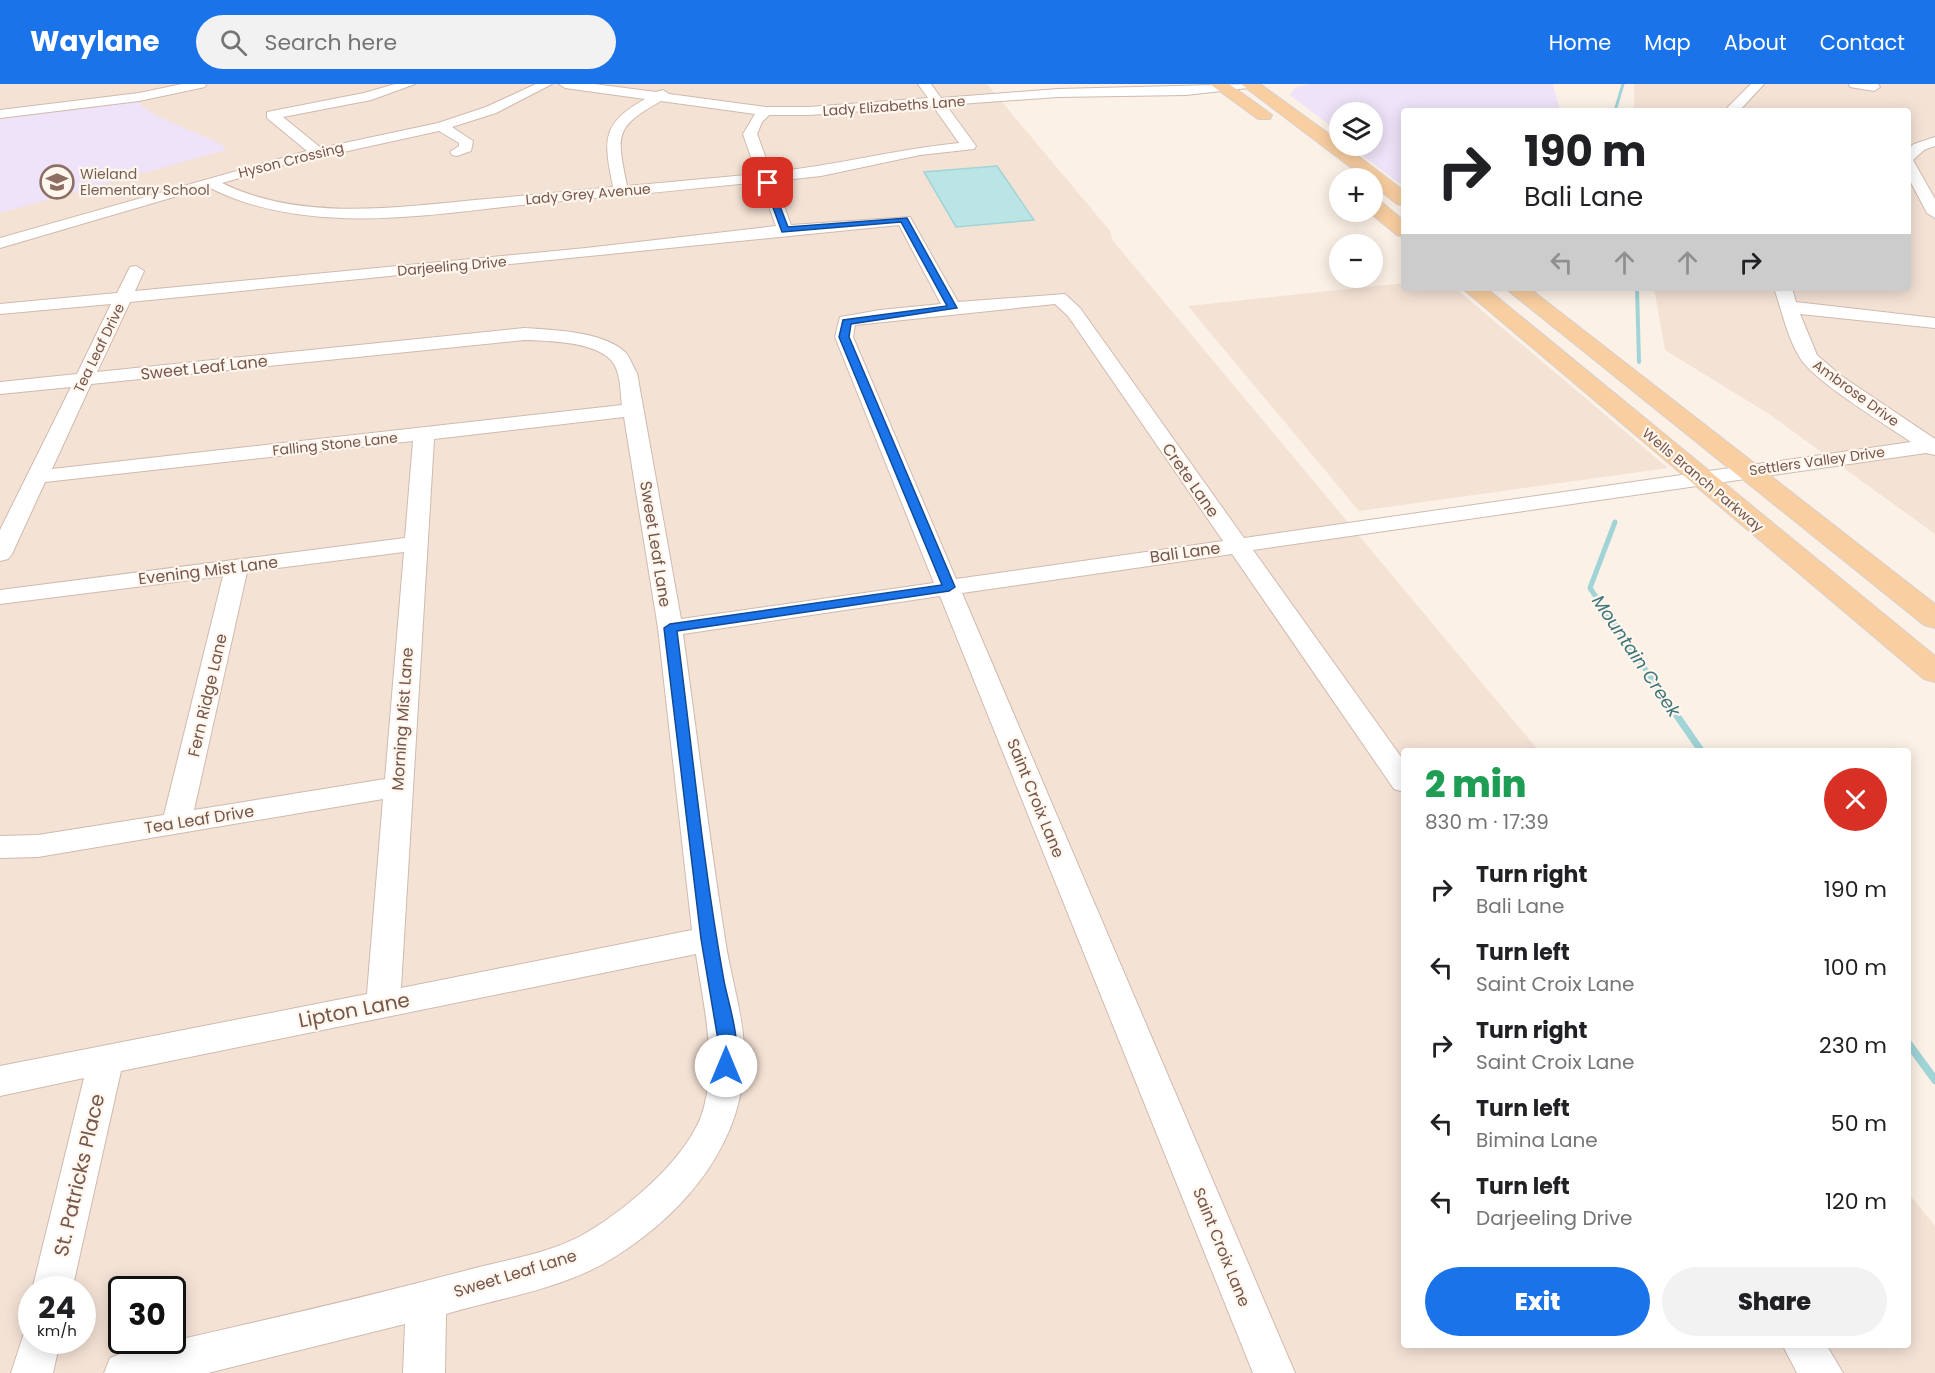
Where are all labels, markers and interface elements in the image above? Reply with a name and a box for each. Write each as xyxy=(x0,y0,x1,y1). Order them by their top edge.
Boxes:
search box xyxy=(196,15,616,69)
text: Waylane xyxy=(30,22,160,61)
icon: search xyxy=(217,26,250,59)
text: Search here xyxy=(265,27,397,58)
text: Home xyxy=(1549,28,1611,57)
text: Map xyxy=(1644,28,1691,57)
text: About xyxy=(1724,28,1787,57)
text: Contact xyxy=(1820,28,1905,57)
street label: Lady Elizabeths Lane xyxy=(822,91,966,121)
map controls xyxy=(1329,102,1383,288)
button: layers xyxy=(1329,102,1383,156)
text: 190 m xyxy=(1524,122,1646,181)
icon: right xyxy=(1425,132,1503,210)
street label: Hyson Crossing xyxy=(236,137,346,183)
pin xyxy=(742,157,793,208)
school or university icon: Wieland Elementary School xyxy=(39,164,75,200)
place label: Wieland Elementary School xyxy=(80,164,210,200)
icon: arrive xyxy=(751,166,784,199)
button: + xyxy=(1329,168,1383,222)
text: Bali Lane xyxy=(1524,178,1643,215)
street label: Lady Grey Avenue xyxy=(525,179,652,209)
button: − xyxy=(1329,234,1383,288)
icon: left xyxy=(1545,246,1578,279)
icon: ahead xyxy=(1608,246,1641,279)
icon: ahead xyxy=(1671,246,1704,279)
icon: right xyxy=(1734,246,1767,279)
street label: Darjeeling Drive xyxy=(397,251,508,281)
street label: Tea Leaf Drive xyxy=(69,300,129,396)
street label: Sweet Leaf Lane xyxy=(139,349,269,386)
street label: Ambrose Drive xyxy=(1809,355,1904,431)
street label: Wells Branch Parkway xyxy=(1638,423,1768,537)
street label: Falling Stone Lane xyxy=(271,427,399,461)
street label: Crete Lane xyxy=(1156,438,1225,522)
street label: Settlers Valley Drive xyxy=(1748,442,1886,480)
street label: Sweet Leaf Lane xyxy=(634,479,677,609)
street label: Bali Lane xyxy=(1148,536,1222,569)
street label: Evening Mist Lane xyxy=(137,551,279,590)
water label: Mountain Creek xyxy=(1586,590,1687,722)
street label: Fern Ridge Lane xyxy=(182,631,233,759)
street label: Morning Mist Lane xyxy=(386,647,419,791)
street label: Saint Croix Lane xyxy=(1001,735,1070,861)
text: 2 min xyxy=(1425,759,1527,810)
button: close xyxy=(1824,768,1887,831)
street label: Tea Leaf Drive xyxy=(142,799,256,840)
text: 830 m · 17:39 xyxy=(1425,808,1549,836)
text: Turn right xyxy=(1476,859,1587,890)
icon: right xyxy=(1425,873,1458,906)
text: 190 m xyxy=(1824,874,1887,905)
text: Bali Lane xyxy=(1476,892,1564,920)
text: Turn left xyxy=(1476,937,1570,968)
icon: left xyxy=(1425,951,1458,984)
text: 100 m xyxy=(1824,952,1887,983)
text: Saint Croix Lane xyxy=(1476,970,1635,998)
street label: Lipton Lane xyxy=(296,986,412,1034)
text: Turn right xyxy=(1476,1015,1587,1046)
icon: right xyxy=(1425,1029,1458,1062)
text: 230 m xyxy=(1819,1030,1887,1061)
position arrow xyxy=(694,1034,758,1098)
text: Saint Croix Lane xyxy=(1476,1048,1635,1076)
street label: St. Patricks Place xyxy=(47,1091,111,1259)
text: Turn left xyxy=(1476,1093,1570,1124)
icon: left xyxy=(1425,1107,1458,1140)
text: 50 m xyxy=(1831,1108,1887,1139)
text: Bimina Lane xyxy=(1476,1126,1598,1154)
text: Turn left xyxy=(1476,1171,1570,1202)
street label: Saint Croix Lane xyxy=(1187,1184,1256,1310)
icon: left xyxy=(1425,1185,1458,1218)
text: 120 m xyxy=(1825,1186,1887,1217)
text: Darjeeling Drive xyxy=(1476,1204,1633,1232)
street label: Sweet Leaf Lane xyxy=(451,1244,580,1303)
button: Exit xyxy=(1425,1267,1650,1336)
button: Share xyxy=(1662,1267,1887,1336)
speed limit sign: 30 xyxy=(108,1276,186,1354)
text: 24 xyxy=(38,1286,76,1329)
text: km/h xyxy=(37,1320,77,1341)

